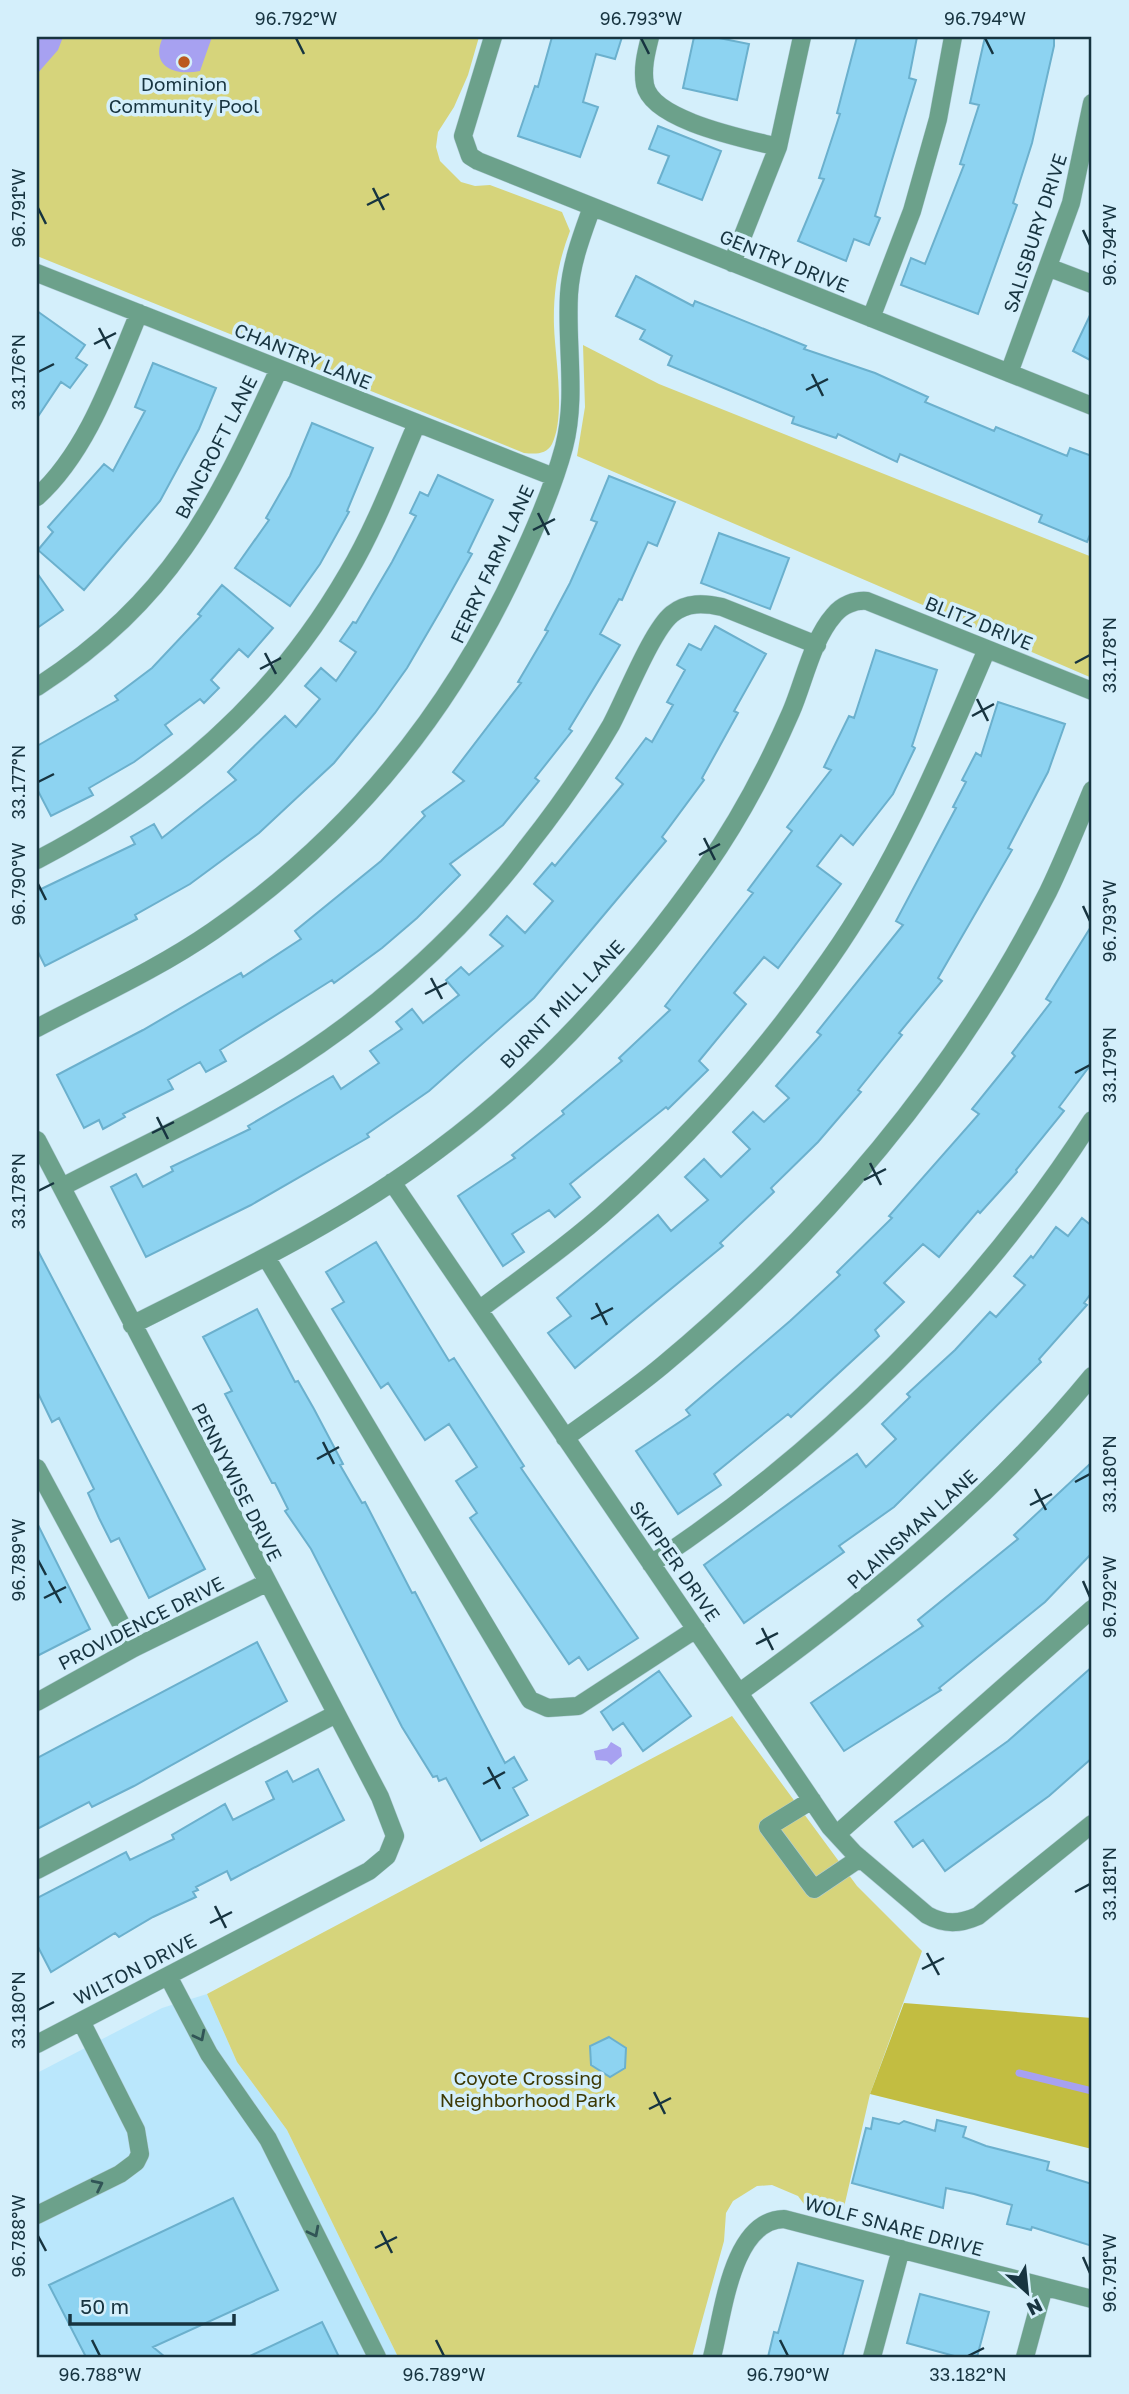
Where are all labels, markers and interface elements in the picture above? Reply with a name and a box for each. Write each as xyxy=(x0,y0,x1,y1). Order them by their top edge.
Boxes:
text: 96.792°W xyxy=(255,7,337,29)
text: 96.793°W xyxy=(600,7,682,29)
text: 96.794°W xyxy=(944,7,1026,29)
marker: Dominion Community Pool xyxy=(176,54,192,70)
place label: Dominion Community Pool xyxy=(109,72,259,117)
street label: SALISBURY DRIVE xyxy=(998,150,1071,315)
text: 96.791°W xyxy=(7,168,29,248)
text: 96.794°W xyxy=(1098,204,1120,286)
street label: GENTRY DRIVE xyxy=(716,224,852,297)
street label: CHANTRY LANE xyxy=(231,318,375,393)
text: 33.176°N xyxy=(7,334,29,410)
street label: BANCROFT LANE xyxy=(169,371,262,522)
street label: FERRY FARM LANE xyxy=(445,481,538,647)
street label: BLITZ DRIVE xyxy=(922,591,1036,655)
text: 33.178°N xyxy=(1098,617,1120,693)
text: 33.177°N xyxy=(7,745,29,819)
text: 96.790°W xyxy=(7,842,29,926)
text: 96.793°W xyxy=(1098,880,1120,962)
street label: BURNT MILL LANE xyxy=(495,935,629,1073)
text: 33.179°N xyxy=(1098,1027,1120,1103)
text: 33.178°N xyxy=(7,1153,29,1229)
street label: PENNYWISE DRIVE xyxy=(188,1399,287,1565)
text: 33.180°N xyxy=(1098,1435,1120,1513)
street label: PLAINSMAN LANE xyxy=(842,1464,982,1593)
street label: SKIPPER DRIVE xyxy=(625,1496,726,1625)
text: 96.789°W xyxy=(7,1519,29,1601)
text: 96.792°W xyxy=(1098,1556,1120,1638)
street label: PROVIDENCE DRIVE xyxy=(54,1571,227,1674)
text: 33.181°N xyxy=(1098,1847,1120,1921)
street label: WILTON DRIVE xyxy=(70,1928,200,2009)
text: 33.180°N xyxy=(7,1971,29,2049)
one-way arrow xyxy=(192,2029,205,2041)
park label: Coyote Crossing Neighborhood Park xyxy=(440,2066,616,2111)
one-way arrow xyxy=(91,2179,103,2193)
street label: WOLF SNARE DRIVE xyxy=(802,2191,986,2260)
text: 96.788°W xyxy=(7,2195,29,2277)
one-way arrow xyxy=(306,2225,320,2237)
text: 96.791°W xyxy=(1098,2233,1120,2313)
north arrow xyxy=(992,2258,1062,2328)
scale bar xyxy=(70,2282,234,2326)
text: 50 m xyxy=(80,2293,129,2319)
text: N xyxy=(1023,2294,1047,2321)
text: 96.788°W xyxy=(59,2363,141,2385)
text: 96.789°W xyxy=(403,2363,485,2385)
text: 96.790°W xyxy=(746,2363,830,2385)
text: 33.182°N xyxy=(929,2363,1007,2385)

